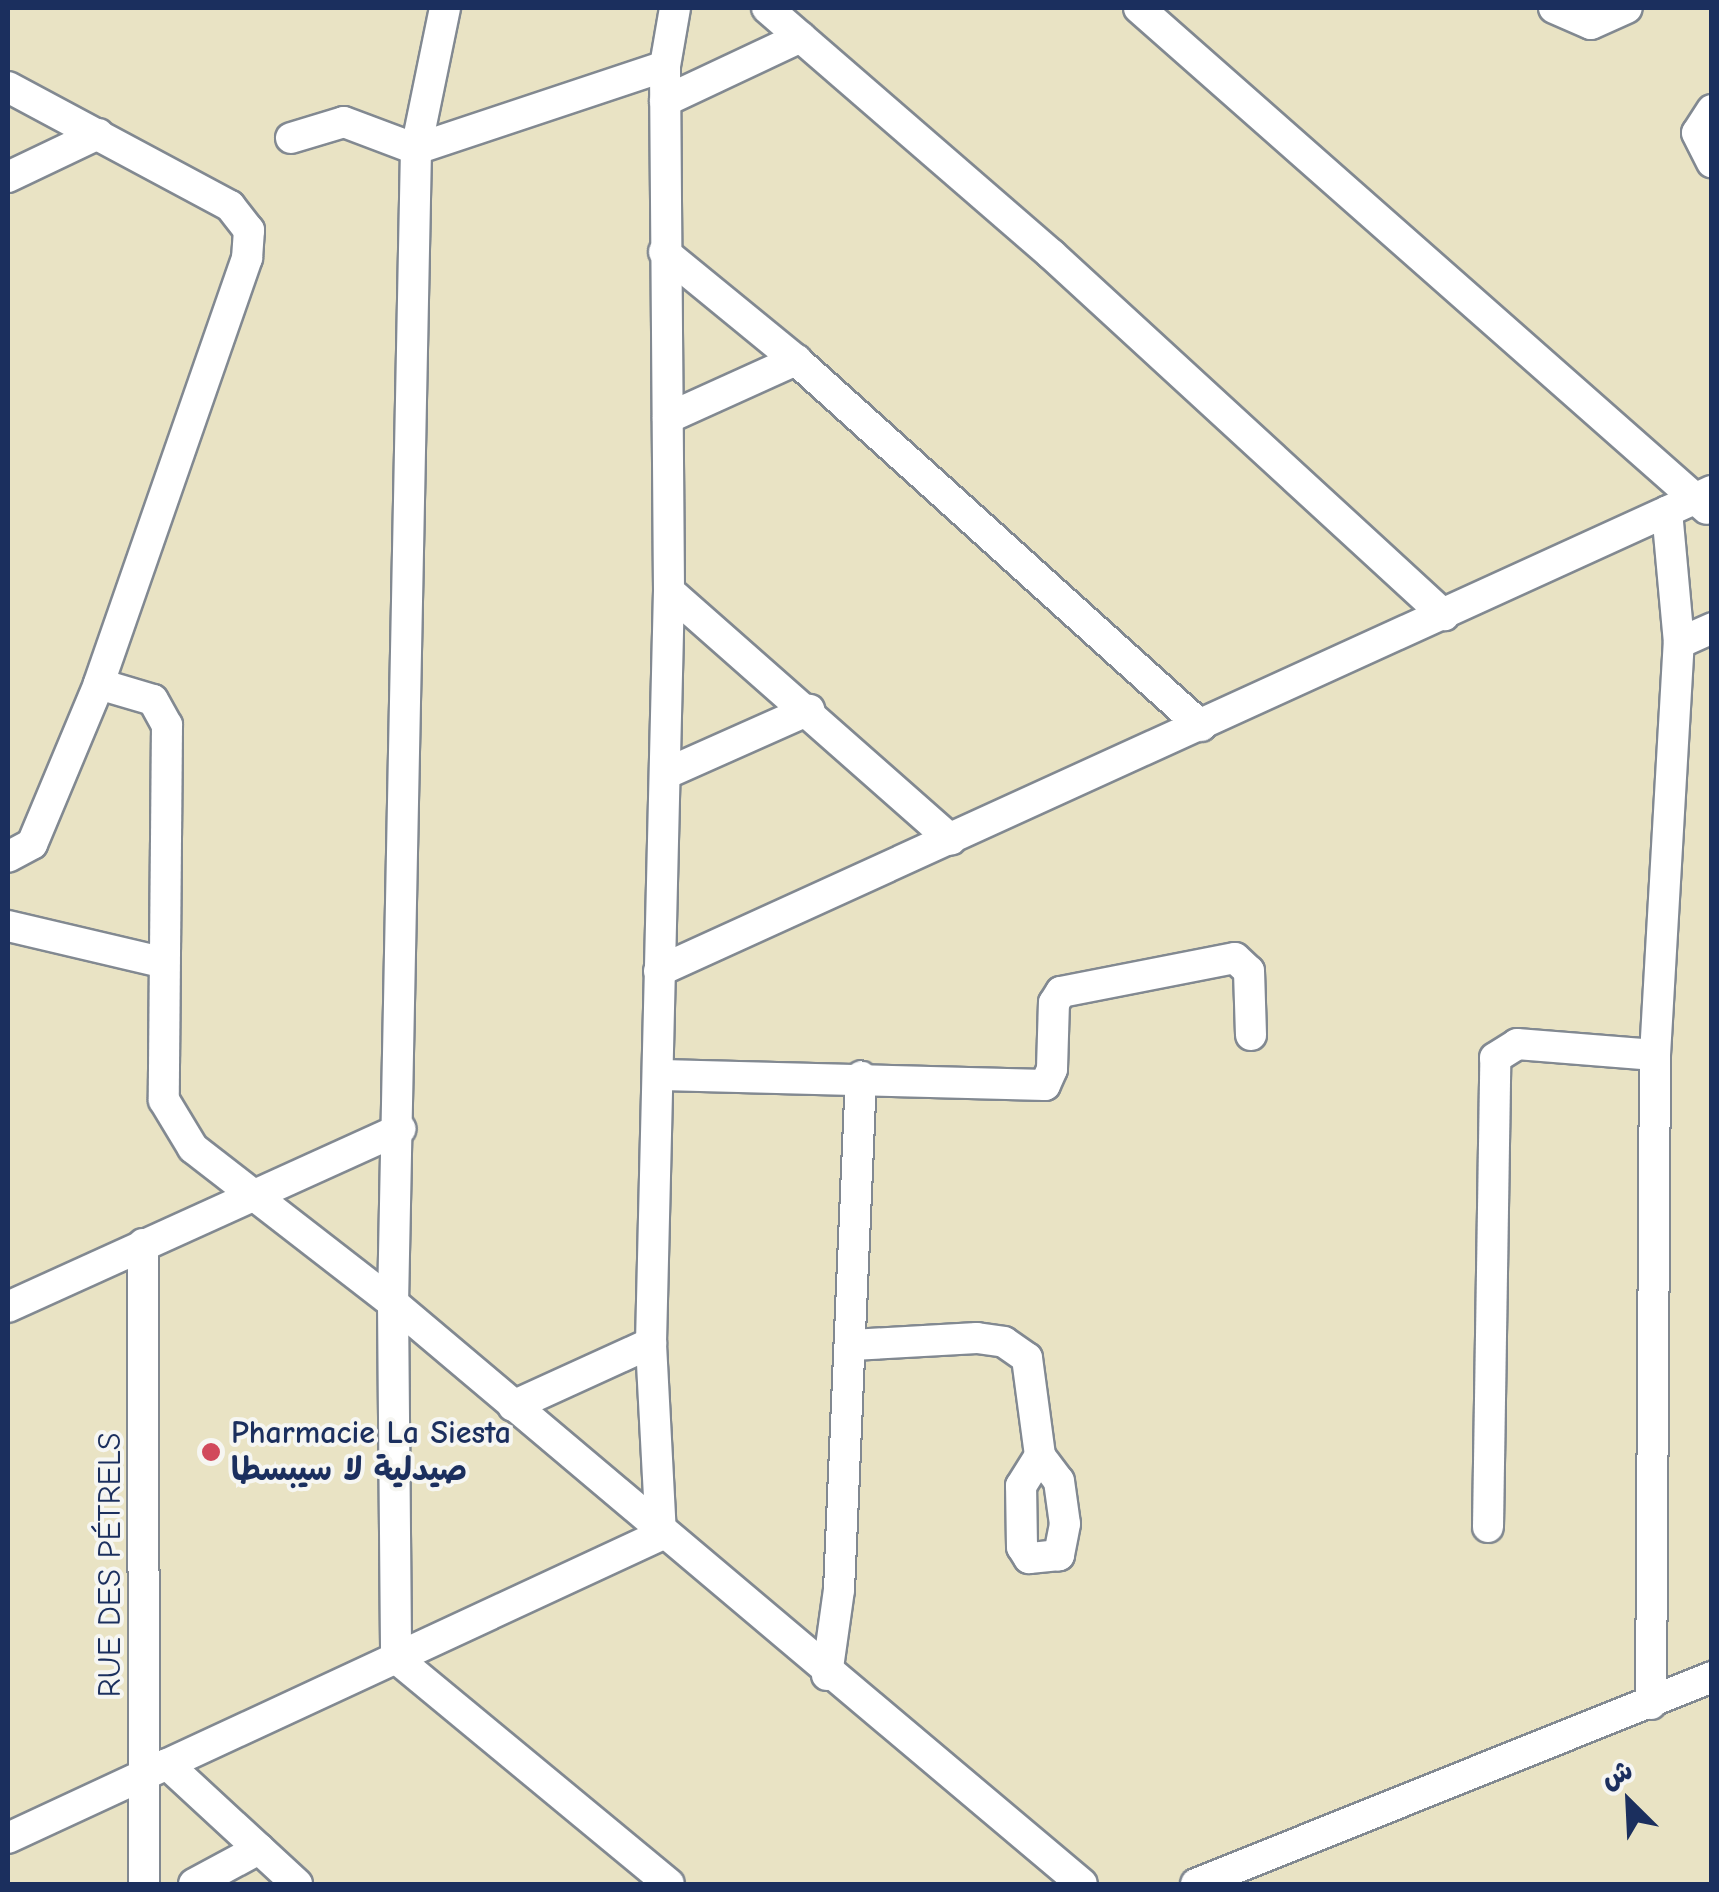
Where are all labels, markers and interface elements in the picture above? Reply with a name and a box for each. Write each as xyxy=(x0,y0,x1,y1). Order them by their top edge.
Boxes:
place label: Pharmacie La Siesta صيدلية لا سيبسطا xyxy=(231,1415,511,1490)
street label: RUE DES PÉTRELS xyxy=(91,1433,129,1697)
marker: Pharmacie La Siesta صيدلية لا سيبسطا xyxy=(200,1441,222,1463)
north arrow xyxy=(1579,1752,1679,1852)
text: ش xyxy=(1596,1754,1637,1795)

